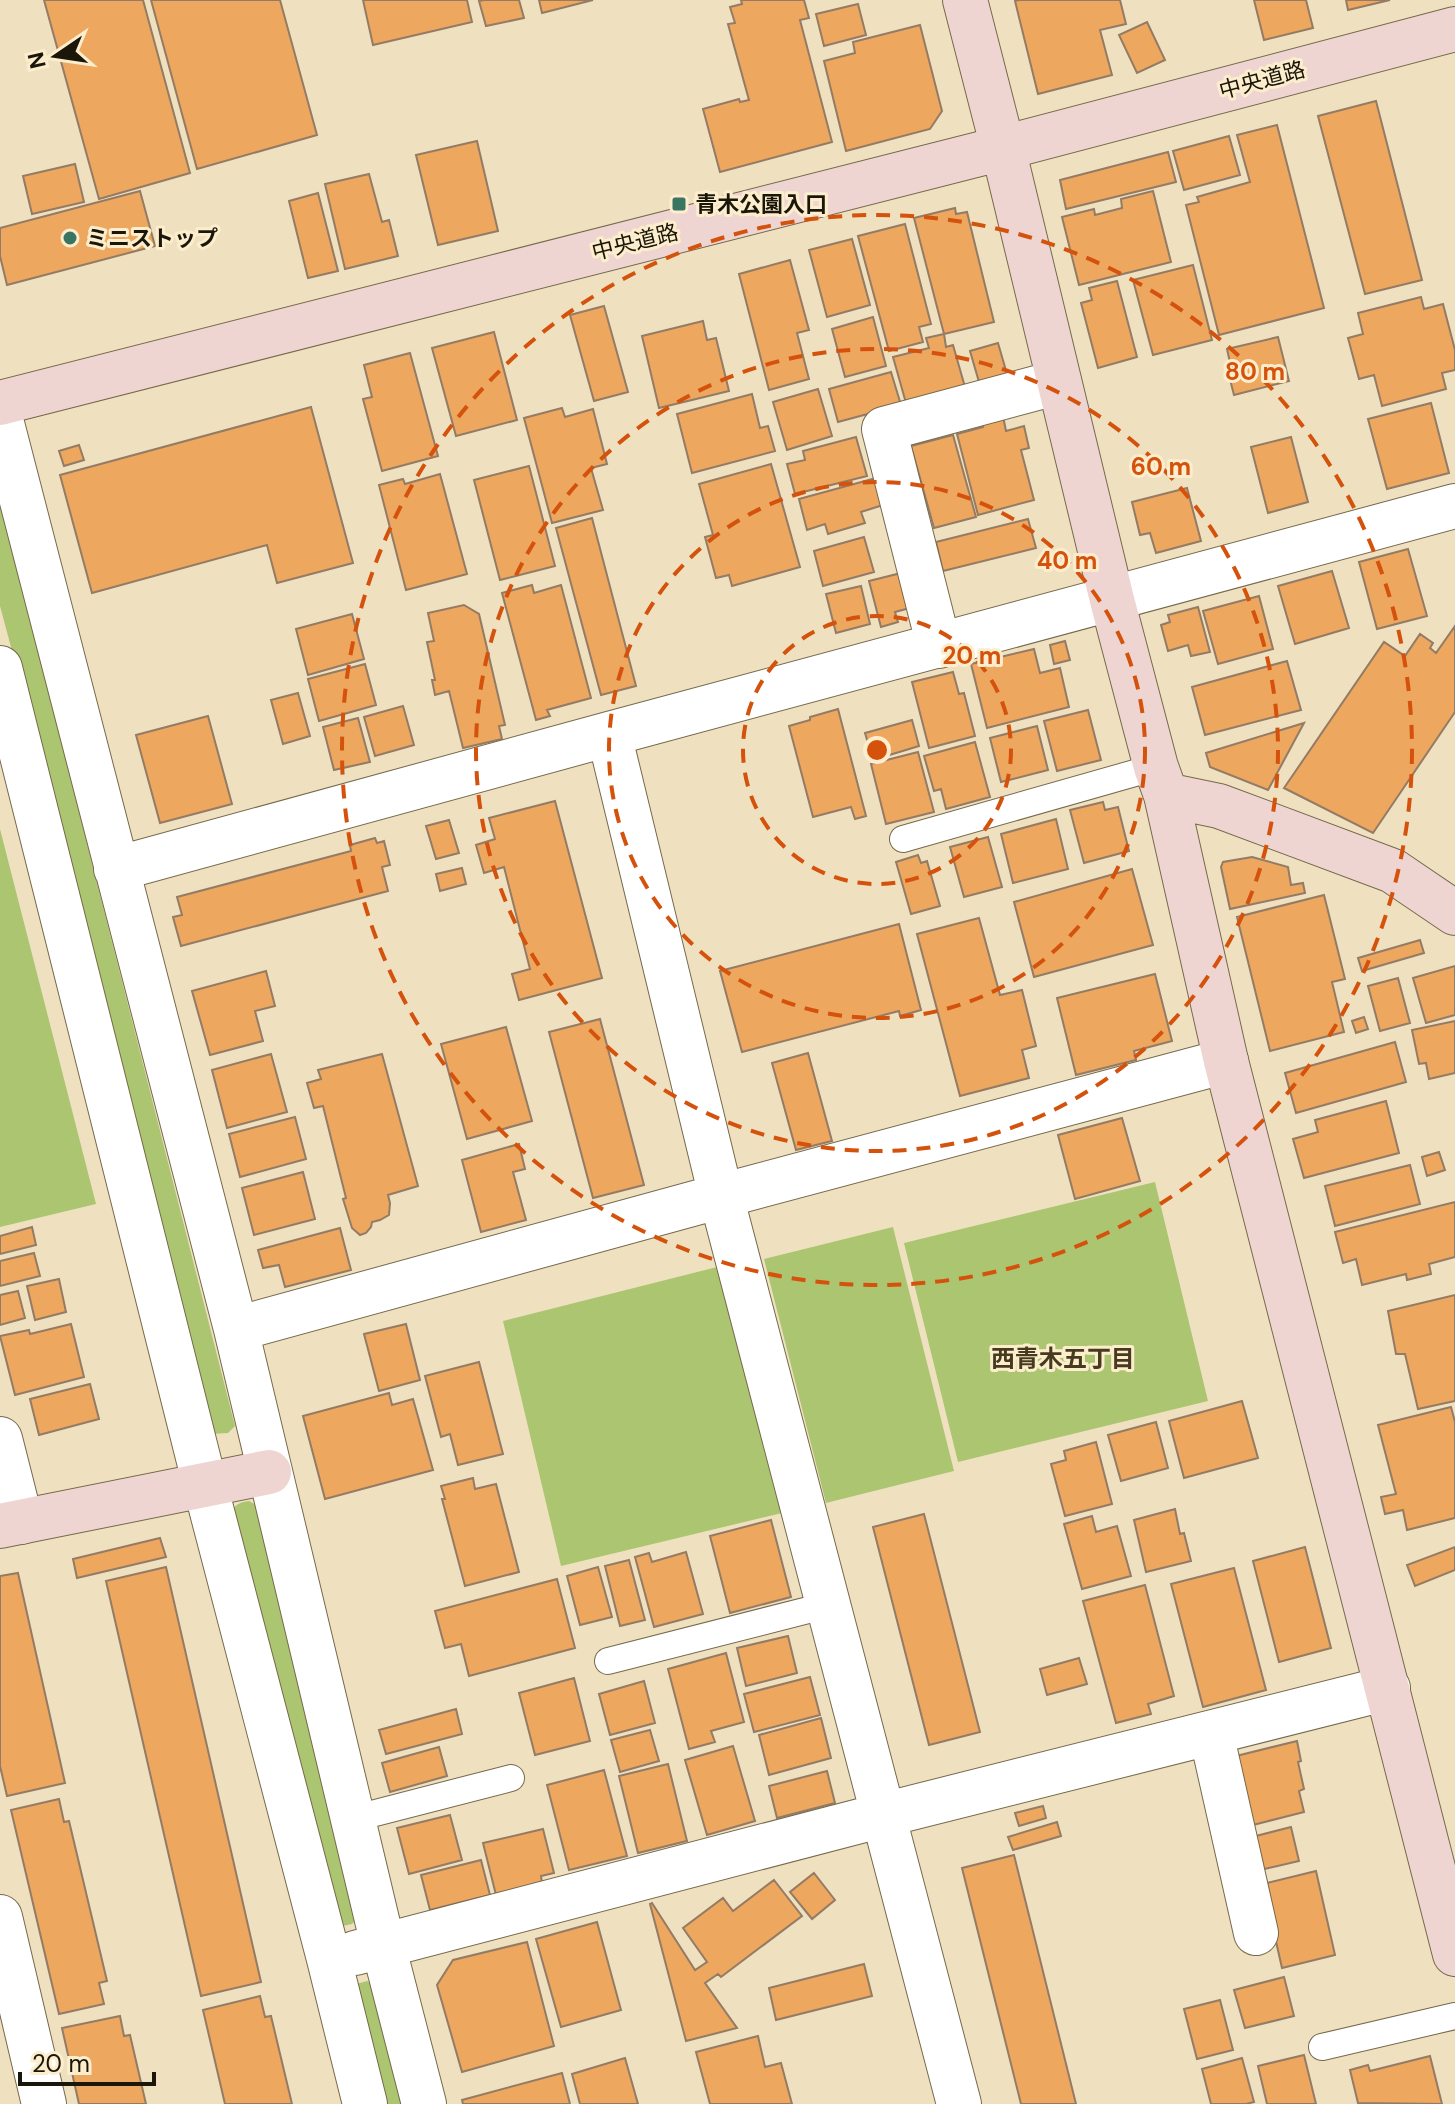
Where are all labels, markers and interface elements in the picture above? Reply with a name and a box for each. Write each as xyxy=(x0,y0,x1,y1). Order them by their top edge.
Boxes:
north arrow xyxy=(16,16,96,96)
text: N xyxy=(21,49,53,71)
street label: 中央道路 xyxy=(1216,55,1308,105)
place label: 青木公園入口 xyxy=(695,190,827,219)
marker: 青木公園入口 xyxy=(670,195,688,213)
street label: 中央道路 xyxy=(589,217,681,267)
place label: ミニストップ xyxy=(86,224,218,253)
marker: ミニストップ xyxy=(61,229,79,247)
text: 80 m xyxy=(1225,356,1285,387)
text: 60 m xyxy=(1131,451,1191,482)
text: 40 m xyxy=(1037,545,1097,576)
text: 20 m xyxy=(943,640,1001,671)
centre of rings xyxy=(863,736,891,764)
district label: 西青木五丁目 xyxy=(991,1343,1135,1374)
scale bar xyxy=(20,2036,154,2086)
text: 20 m xyxy=(32,2048,90,2079)

